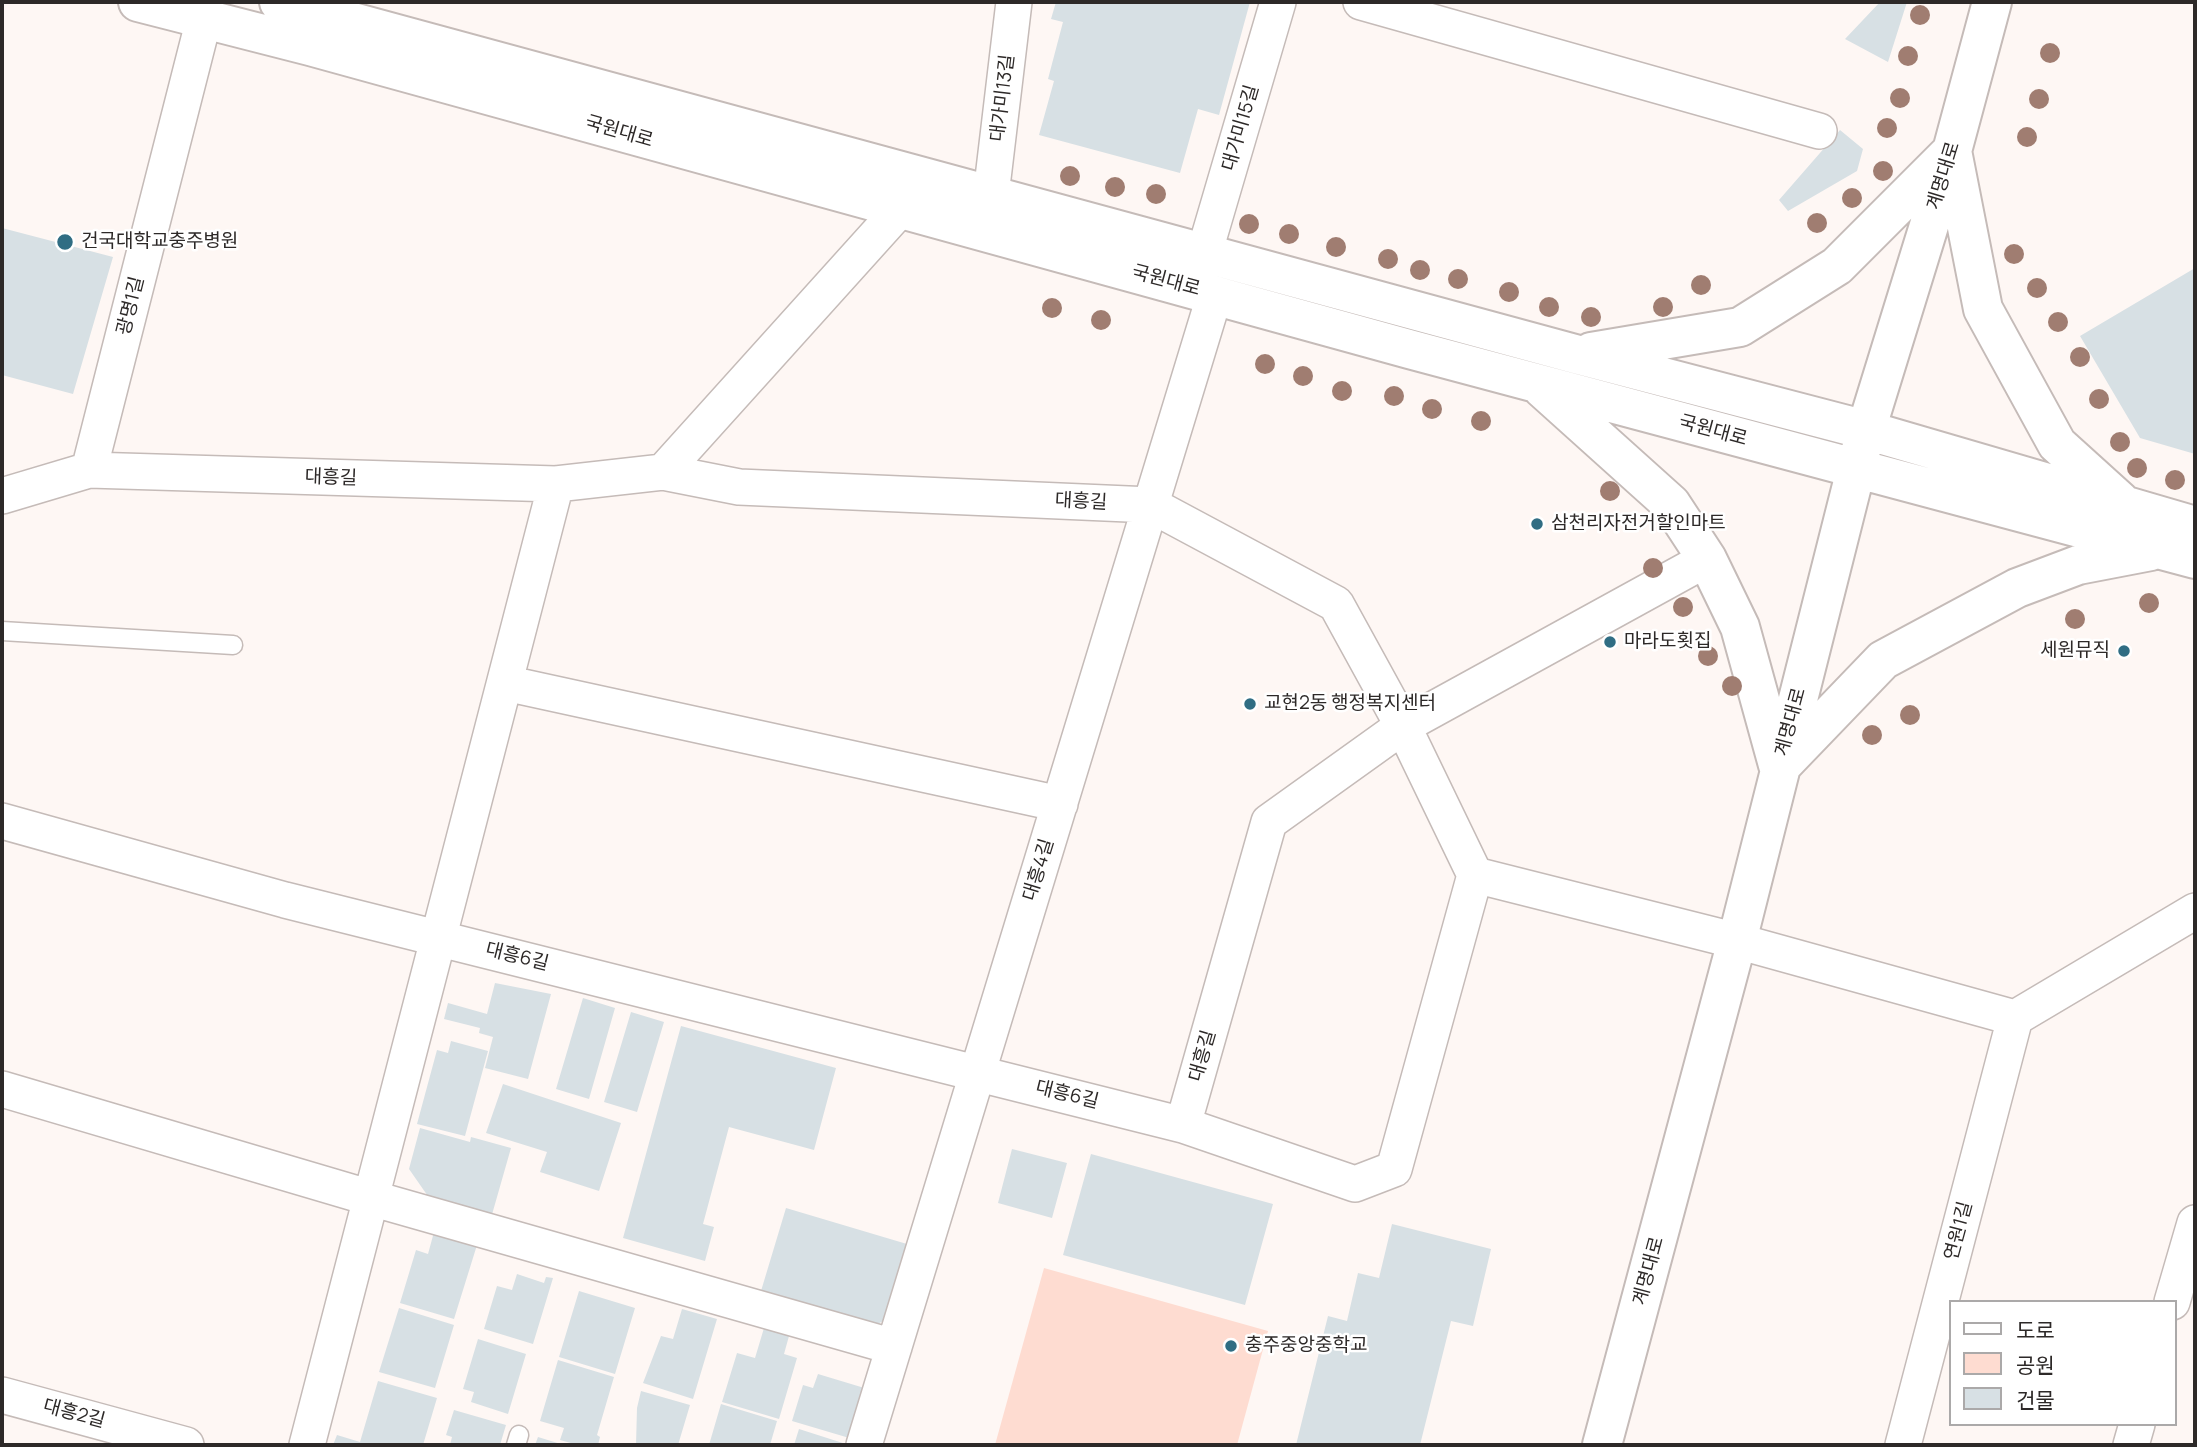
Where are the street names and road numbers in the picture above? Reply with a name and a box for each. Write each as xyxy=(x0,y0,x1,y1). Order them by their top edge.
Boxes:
street label: 대가미13길 xyxy=(986,53,1020,143)
street label: 대가미15길 xyxy=(1218,82,1264,174)
street label: 국원대로 xyxy=(582,111,656,153)
street label: 계명대로 xyxy=(1923,139,1965,213)
street label: 국원대로 xyxy=(1129,261,1203,301)
street label: 광명1길 xyxy=(113,274,149,338)
street label: 국원대로 xyxy=(1676,411,1750,451)
street label: 대흥길 xyxy=(304,466,358,490)
street label: 대흥길 xyxy=(1054,489,1108,515)
street label: 계명대로 xyxy=(1771,685,1811,759)
street label: 대흥4길 xyxy=(1019,836,1059,904)
street label: 대흥6길 xyxy=(483,938,551,976)
street label: 대흥길 xyxy=(1185,1028,1221,1084)
street label: 대흥6길 xyxy=(1033,1076,1101,1114)
street label: 연원1길 xyxy=(1940,1199,1978,1263)
street label: 계명대로 xyxy=(1629,1234,1669,1308)
street label: 대흥2길 xyxy=(40,1395,108,1433)

